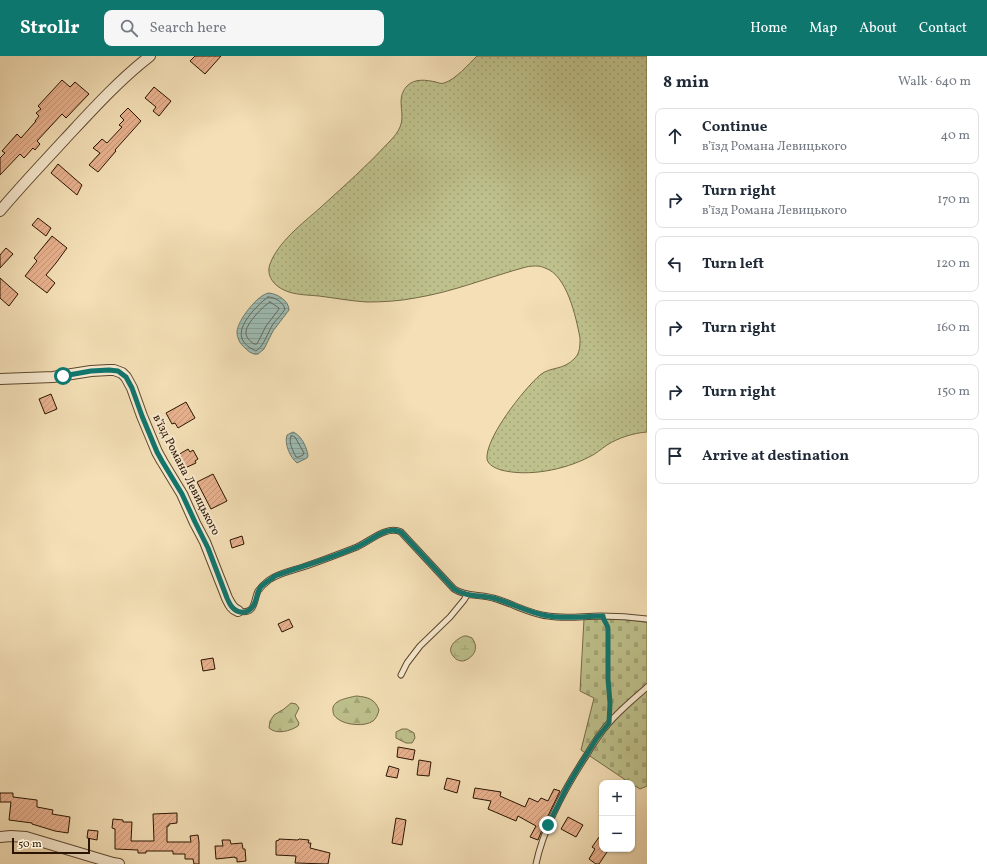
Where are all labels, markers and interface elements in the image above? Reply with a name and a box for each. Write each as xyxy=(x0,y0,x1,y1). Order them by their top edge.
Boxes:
search box xyxy=(104,10,384,46)
text: Strollr xyxy=(20,15,80,41)
icon: search xyxy=(118,17,140,39)
text: Search here xyxy=(150,18,226,39)
text: Home xyxy=(750,19,787,38)
text: Map xyxy=(809,19,837,38)
text: About xyxy=(859,19,897,38)
text: Contact xyxy=(919,19,967,38)
text: 8 min xyxy=(663,71,709,94)
text: Walk · 640 m xyxy=(898,73,971,91)
text: Continue xyxy=(702,117,767,138)
icon: ahead xyxy=(664,125,686,147)
text: 40 m xyxy=(941,127,970,145)
text: в’їзд Романа Левицького xyxy=(702,138,847,156)
text: Turn right xyxy=(702,181,776,202)
icon: right xyxy=(664,189,686,211)
text: 170 m xyxy=(937,191,970,209)
text: в’їзд Романа Левицького xyxy=(702,202,847,220)
icon: left xyxy=(664,253,686,275)
text: Turn left xyxy=(702,254,764,275)
text: 120 m xyxy=(936,255,970,273)
icon: right xyxy=(664,317,686,339)
text: Turn right xyxy=(702,318,776,339)
text: 160 m xyxy=(936,319,970,337)
route start xyxy=(54,367,72,385)
icon: right xyxy=(664,381,686,403)
text: Turn right xyxy=(702,382,776,403)
text: 150 m xyxy=(937,383,970,401)
street label: в’їзд Романа Левицького xyxy=(149,412,223,538)
icon: arrive xyxy=(664,445,686,467)
text: Arrive at destination xyxy=(702,446,849,467)
map controls xyxy=(599,780,635,852)
button: + xyxy=(599,780,635,816)
route end xyxy=(539,816,557,834)
button: − xyxy=(599,816,635,852)
scale bar xyxy=(12,836,90,855)
text: 50 m xyxy=(18,837,42,852)

